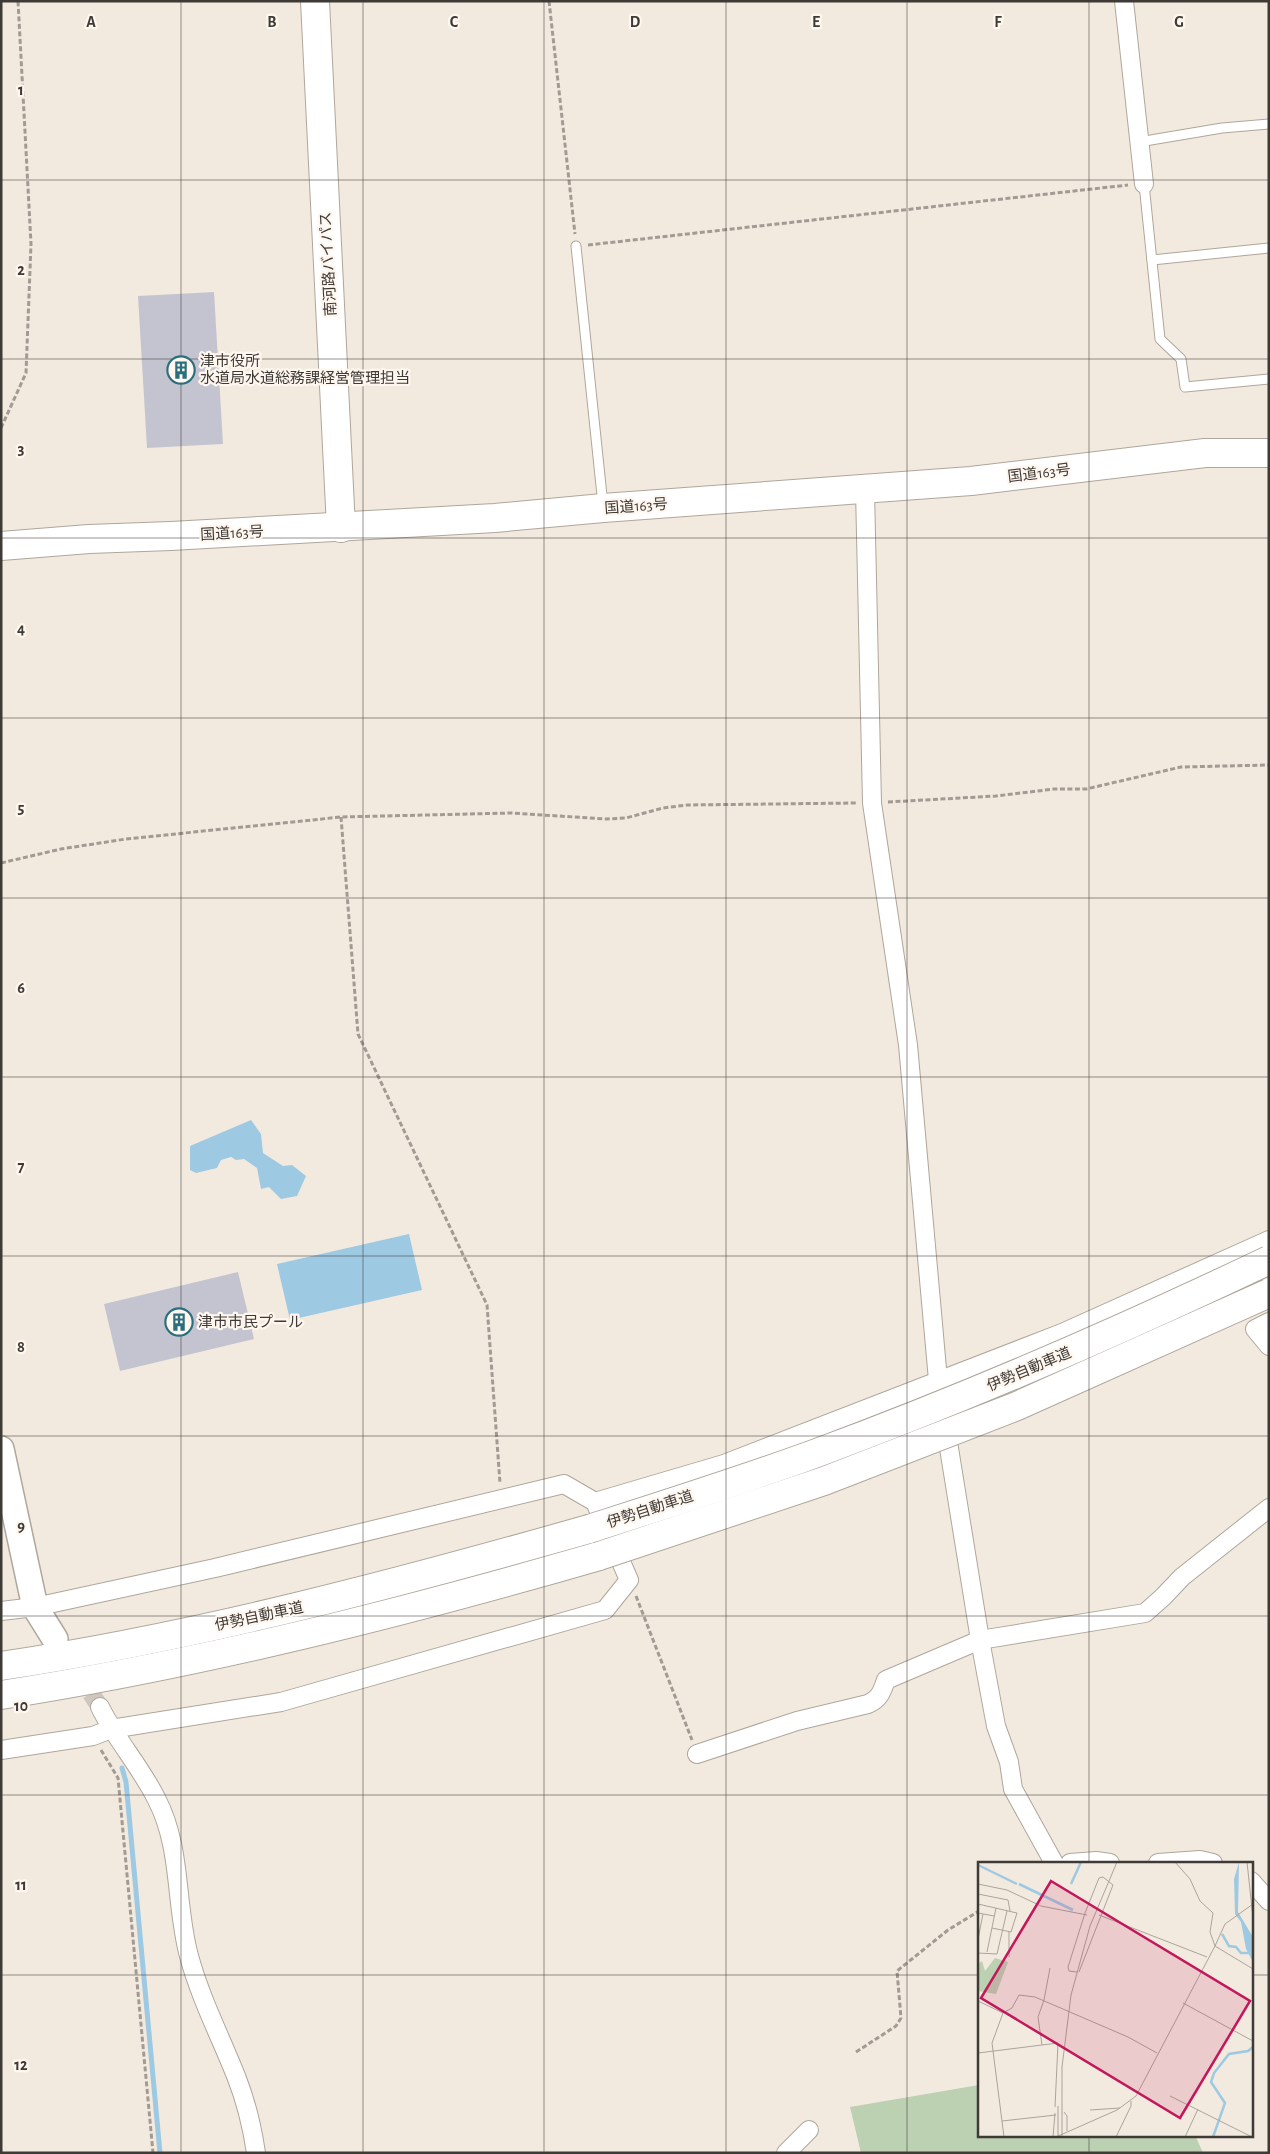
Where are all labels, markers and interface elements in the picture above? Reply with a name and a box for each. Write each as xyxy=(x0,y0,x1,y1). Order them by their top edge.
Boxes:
text: A xyxy=(86,14,96,30)
text: B xyxy=(267,14,277,30)
text: C xyxy=(450,14,459,30)
text: D xyxy=(630,14,641,30)
text: E xyxy=(812,14,820,30)
text: F xyxy=(994,14,1002,30)
text: G xyxy=(1174,14,1184,30)
text: 1 xyxy=(18,82,24,98)
street label: 南河路バイパス xyxy=(317,211,339,317)
text: 2 xyxy=(17,262,25,278)
place label: 津市役所 水道局水道総務課経営管理担当 xyxy=(200,353,410,386)
building icon: 津市役所 水道局水道総務課経営管理担当 xyxy=(166,355,196,385)
text: 3 xyxy=(18,441,25,457)
street label: 国道163号 xyxy=(1007,461,1071,485)
street label: 国道163号 xyxy=(604,496,668,516)
street label: 国道163号 xyxy=(200,523,264,543)
text: 4 xyxy=(17,621,25,637)
text: 5 xyxy=(18,800,25,816)
text: 6 xyxy=(17,980,25,996)
text: 7 xyxy=(18,1159,25,1175)
building icon: 津市市民プール xyxy=(164,1307,194,1337)
place label: 津市市民プール xyxy=(198,1314,303,1330)
text: 8 xyxy=(17,1339,25,1355)
street label: 伊勢自動車道 xyxy=(984,1344,1074,1394)
street label: 伊勢自動車道 xyxy=(605,1487,695,1531)
text: 9 xyxy=(17,1518,25,1534)
street label: 伊勢自動車道 xyxy=(213,1599,305,1633)
text: 10 xyxy=(14,1698,28,1714)
inset map xyxy=(978,1862,1252,2136)
text: 11 xyxy=(15,1877,27,1893)
text: 12 xyxy=(14,2057,28,2073)

